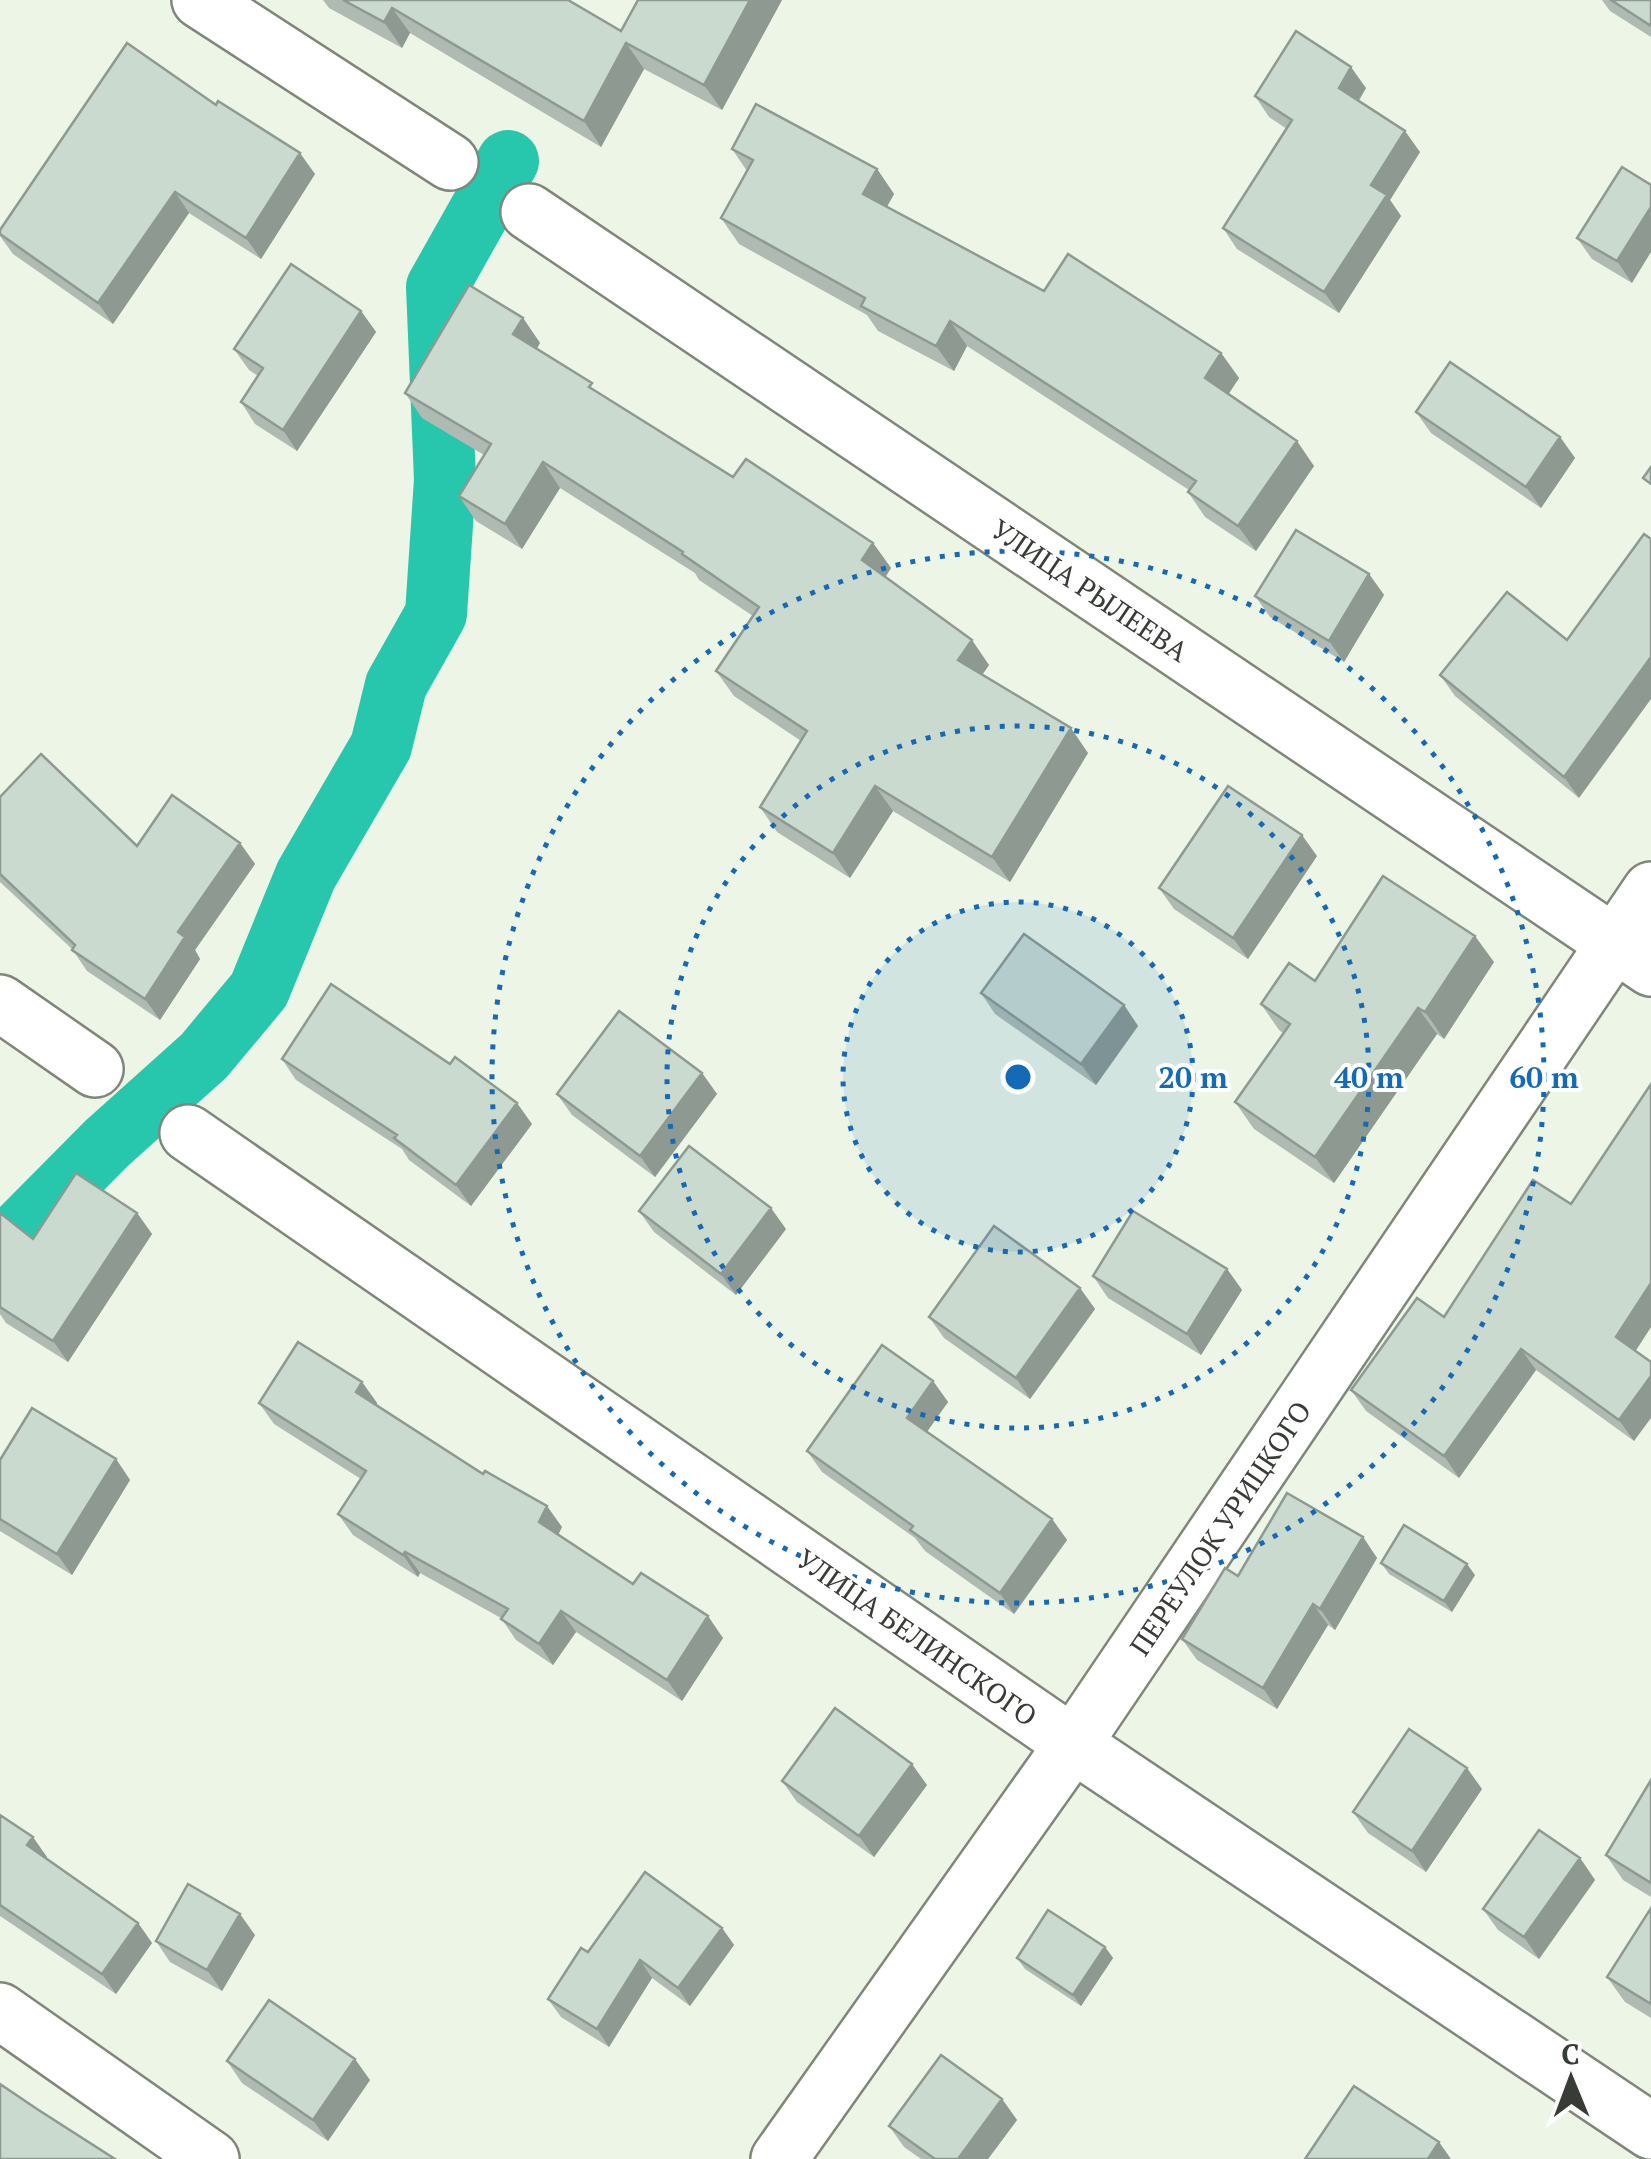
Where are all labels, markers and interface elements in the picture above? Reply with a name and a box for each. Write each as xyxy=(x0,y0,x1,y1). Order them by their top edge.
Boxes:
street label: УЛИЦА РЫЛЕЕВА xyxy=(984,510,1196,670)
text: 20 m xyxy=(1158,1057,1228,1097)
text: 40 m xyxy=(1334,1057,1404,1097)
text: 60 m xyxy=(1509,1057,1579,1097)
centre of rings xyxy=(1000,1059,1036,1095)
street label: ПЕРЕУЛОК УРИЦКОГО xyxy=(1121,1394,1319,1662)
street label: УЛИЦА БЕЛИНСКОГО xyxy=(789,1540,1045,1734)
north arrow xyxy=(1521,2029,1621,2129)
text: С xyxy=(1561,2035,1580,2072)

